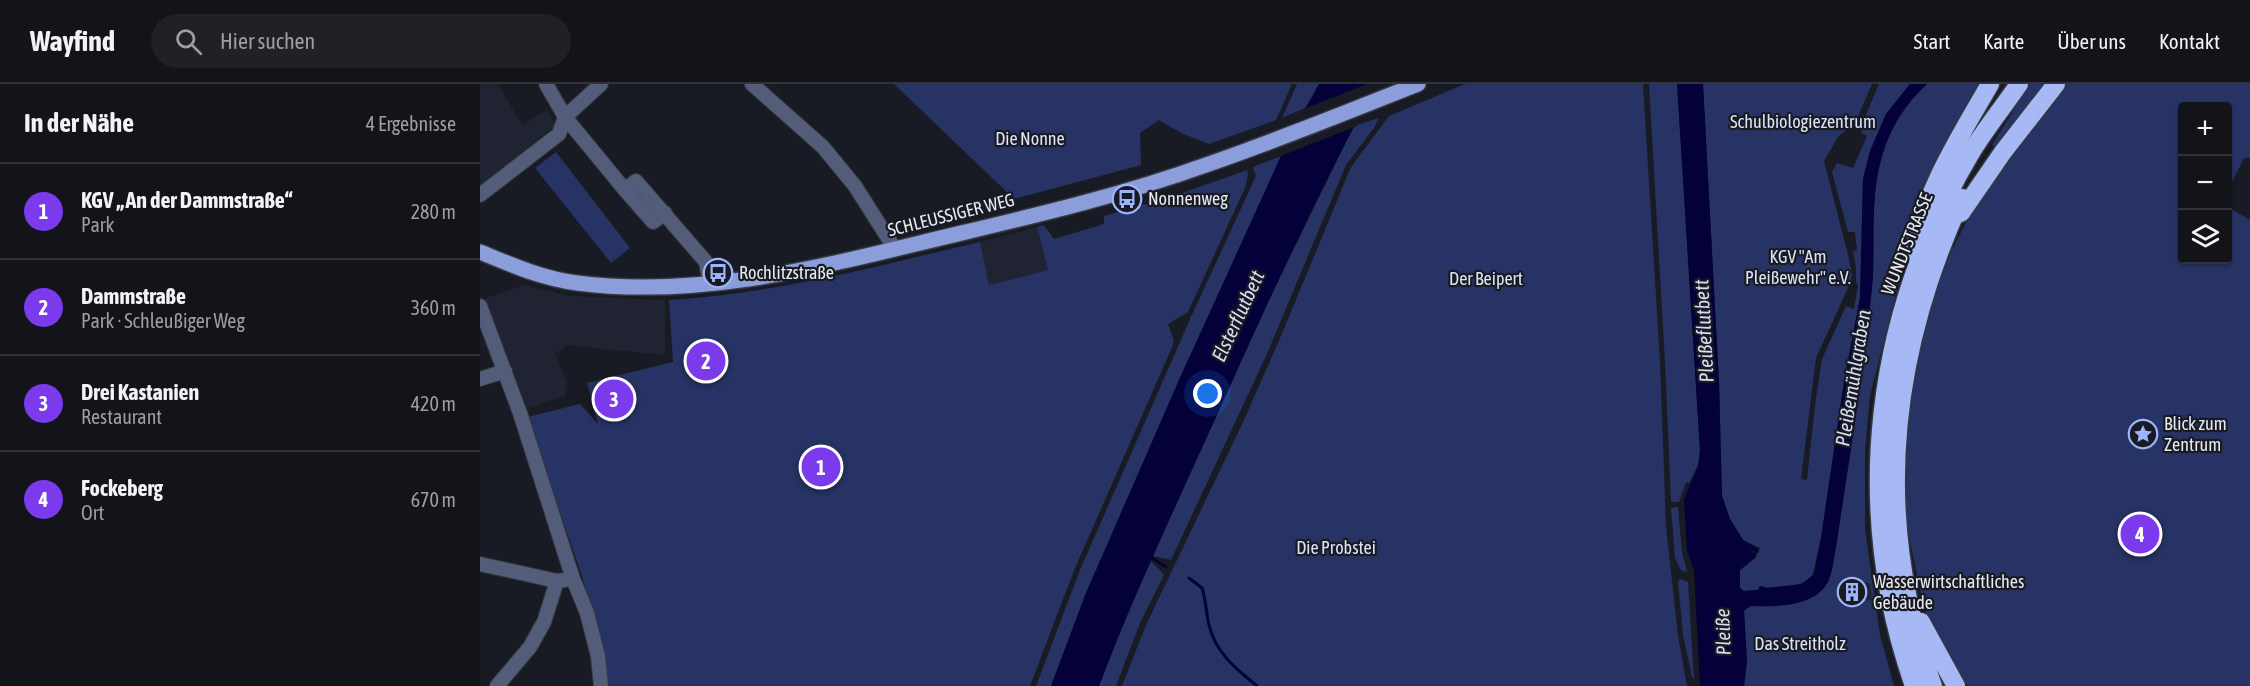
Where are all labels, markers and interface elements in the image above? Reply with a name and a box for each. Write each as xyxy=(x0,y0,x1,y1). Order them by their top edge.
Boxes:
search box xyxy=(151,14,571,68)
text: Wayfind xyxy=(30,25,115,57)
icon: search xyxy=(172,25,205,58)
text: Hier suchen xyxy=(220,28,315,54)
text: Start xyxy=(1914,29,1950,53)
text: Karte xyxy=(1983,29,2024,53)
text: Über uns xyxy=(2057,29,2126,53)
text: Kontakt xyxy=(2159,29,2220,53)
map controls xyxy=(2178,102,2232,264)
button: + xyxy=(2178,102,2232,156)
text: In der Nähe xyxy=(24,108,134,138)
park label: Schulbiologiezentrum xyxy=(1730,111,1876,132)
text: 4 Ergebnisse xyxy=(366,112,456,135)
park label: Die Nonne xyxy=(995,128,1065,149)
button: − xyxy=(2178,156,2232,210)
bus stop icon: Nonnenweg xyxy=(1111,183,1143,215)
text: KGV „An der Dammstraße“ xyxy=(81,187,292,213)
place label: Nonnenweg xyxy=(1148,188,1228,209)
street label: SCHLEUSSIGER WEG xyxy=(885,189,1016,240)
street label: WUNDTSTRASSE xyxy=(1877,190,1937,298)
text: 1 xyxy=(39,200,48,223)
text: 280 m xyxy=(411,200,456,223)
button: layers xyxy=(2178,210,2232,264)
text: Park xyxy=(81,213,114,236)
park label: KGV "Am Pleißewehr" e.V. xyxy=(1745,246,1851,288)
bus stop icon: Rochlitzstraße xyxy=(702,257,734,289)
place label: Rochlitzstraße xyxy=(739,262,834,283)
water label: Elsterflutbett xyxy=(1207,267,1269,365)
park label: Der Beipert xyxy=(1449,268,1523,289)
water label: Pleißeflutbett xyxy=(1689,279,1718,383)
text: Dammstraße xyxy=(81,283,186,309)
text: 2 xyxy=(39,296,48,319)
text: 360 m xyxy=(411,296,456,319)
water label: Pleißemühlgraben xyxy=(1830,308,1875,448)
text: Park · Schleußiger Weg xyxy=(81,309,245,332)
pin: 2 xyxy=(686,338,726,384)
pin: 3 xyxy=(594,376,634,422)
text: Drei Kastanien xyxy=(81,379,199,405)
your location xyxy=(1193,379,1222,408)
text: 3 xyxy=(39,392,48,415)
text: 420 m xyxy=(411,392,456,415)
text: Restaurant xyxy=(81,405,162,428)
place label: Blick zum Zentrum xyxy=(2164,413,2227,455)
place icon: Blick zum Zentrum xyxy=(2127,418,2159,450)
pin: 1 xyxy=(802,444,840,490)
text: Fockeberg xyxy=(81,475,163,501)
text: 4 xyxy=(39,488,48,511)
text: 670 m xyxy=(411,488,456,511)
text: Ort xyxy=(81,501,104,524)
pin: 4 xyxy=(2120,512,2160,556)
park label: Die Probstei xyxy=(1296,537,1376,558)
place label: Wasserwirtschaftliches Gebäude xyxy=(1873,571,2024,613)
building icon: Wasserwirtschaftliches Gebäude xyxy=(1836,576,1868,608)
water label: Pleiße xyxy=(1710,608,1735,656)
park label: Das Streitholz xyxy=(1754,633,1846,654)

